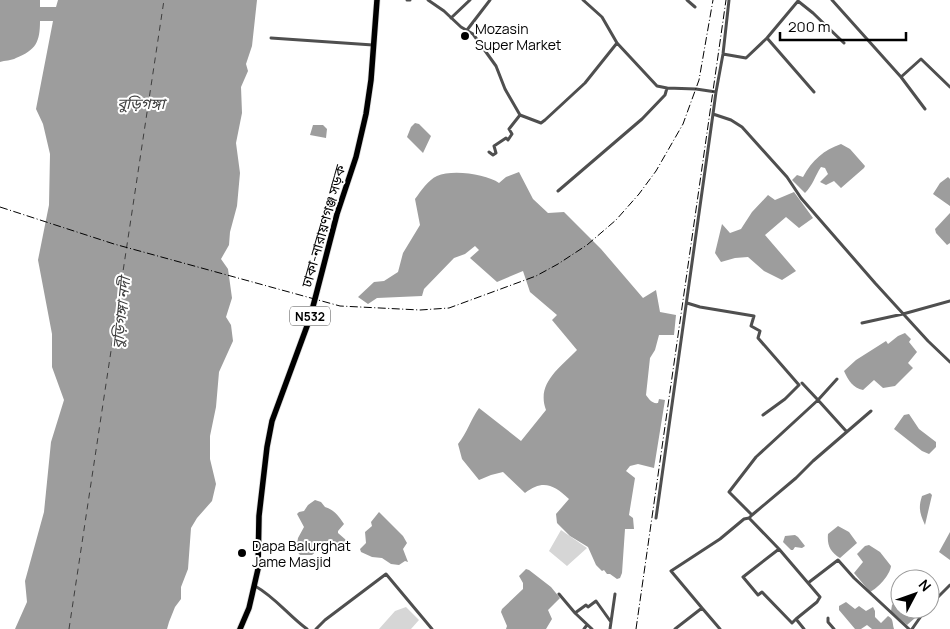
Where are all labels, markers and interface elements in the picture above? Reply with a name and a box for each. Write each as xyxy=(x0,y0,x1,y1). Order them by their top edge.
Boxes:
scale bar xyxy=(780,10,906,42)
text: 200 m xyxy=(788,16,831,37)
place label: Mozasin Super Market xyxy=(475,19,562,54)
marker: Mozasin Super Market xyxy=(459,30,471,42)
water label: বুড়িগঙ্গা xyxy=(117,93,168,114)
street label: ঢাকা-নারায়ণগঞ্জ সড়ক xyxy=(296,162,350,290)
water label: বুড়িগঙ্গা নদী xyxy=(107,273,136,350)
road number: N532 xyxy=(290,306,330,326)
place label: Dapa Balurghat Jame Masjid xyxy=(252,536,351,571)
marker: Dapa Balurghat Jame Masjid xyxy=(236,547,248,559)
north arrow xyxy=(890,569,940,619)
text: N xyxy=(915,575,936,595)

